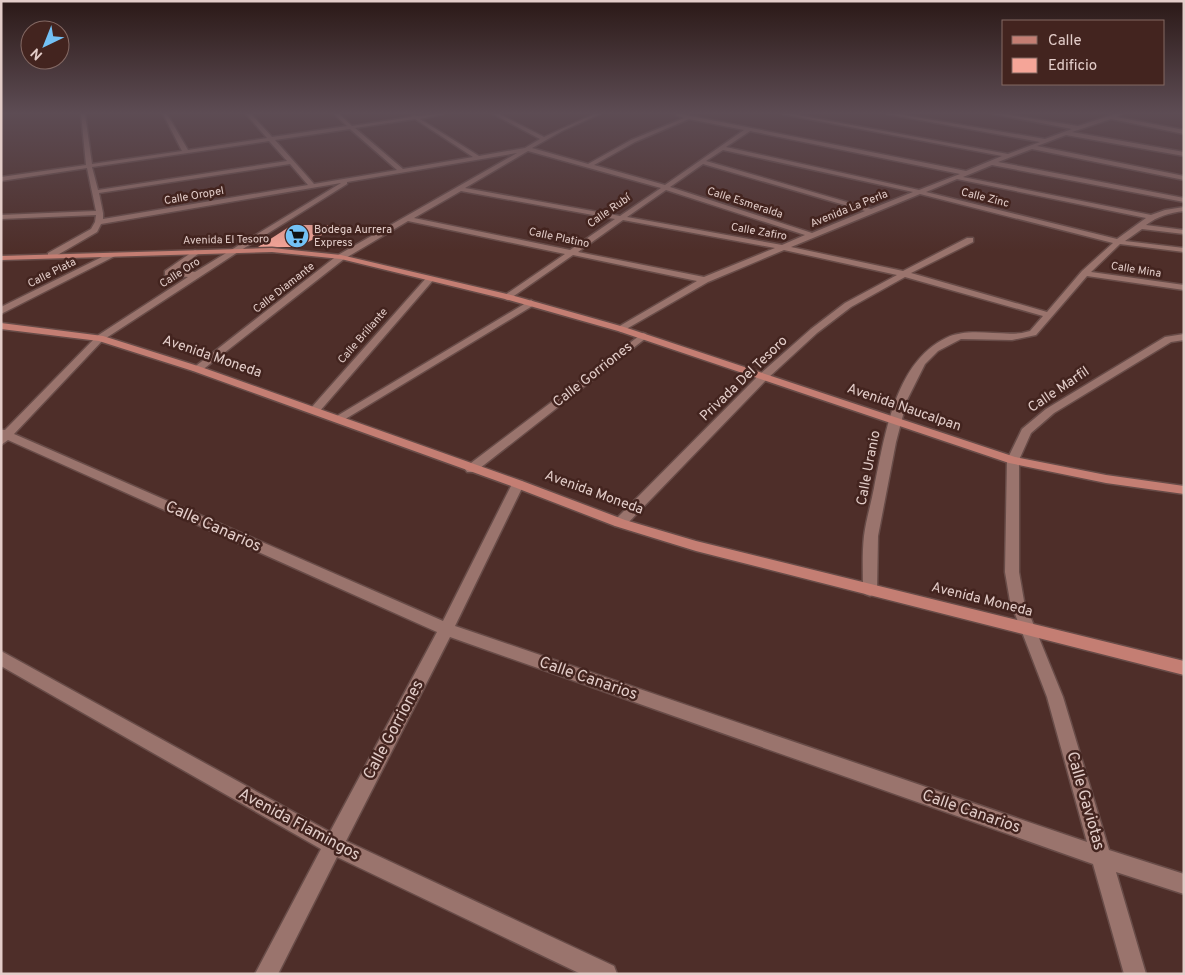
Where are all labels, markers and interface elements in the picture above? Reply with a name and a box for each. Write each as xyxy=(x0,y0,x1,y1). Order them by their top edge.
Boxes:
north arrow xyxy=(20,20,70,70)
legend xyxy=(1002,20,1165,85)
text: Calle xyxy=(1048,32,1082,51)
text: N xyxy=(28,44,47,63)
text: Edificio xyxy=(1048,57,1097,76)
street label: Calle Oropel xyxy=(163,184,225,208)
street label: Calle Esmeralda xyxy=(705,184,785,222)
street label: Calle Zinc xyxy=(960,185,1010,211)
street label: Avenida La Perla xyxy=(808,187,890,231)
street label: Calle Rubí xyxy=(585,190,634,231)
street label: Calle Zafiro xyxy=(730,220,788,244)
supermarket icon: Bodega Aurrera Express xyxy=(284,223,310,249)
place label: Bodega Aurrera Express xyxy=(314,223,392,250)
street label: Calle Platino xyxy=(527,225,591,251)
street label: Avenida El Tesoro xyxy=(183,232,269,248)
street label: Calle Plata xyxy=(25,255,79,291)
street label: Calle Oro xyxy=(157,255,203,291)
street label: Calle Diamante xyxy=(250,259,318,317)
street label: Calle Mina xyxy=(1110,259,1162,281)
street label: Calle Brillante xyxy=(335,305,391,367)
street label: Avenida Moneda xyxy=(160,332,264,382)
street label: Privada Del Tesoro xyxy=(697,333,792,425)
street label: Calle Gorriones xyxy=(550,339,636,411)
street label: Calle Marfil xyxy=(1025,363,1093,417)
street label: Avenida Naucalpan xyxy=(845,380,963,436)
street label: Calle Uranio xyxy=(853,429,885,507)
street label: Avenida Moneda xyxy=(542,467,646,519)
street label: Calle Canarios xyxy=(162,497,264,557)
street label: Avenida Moneda xyxy=(930,579,1034,621)
street label: Calle Canarios xyxy=(536,653,640,705)
street label: Calle Gorriones xyxy=(359,677,429,783)
street label: Calle Gaviotas xyxy=(1061,749,1109,853)
street label: Avenida Flamingos xyxy=(235,784,363,866)
street label: Calle Canarios xyxy=(919,786,1023,838)

